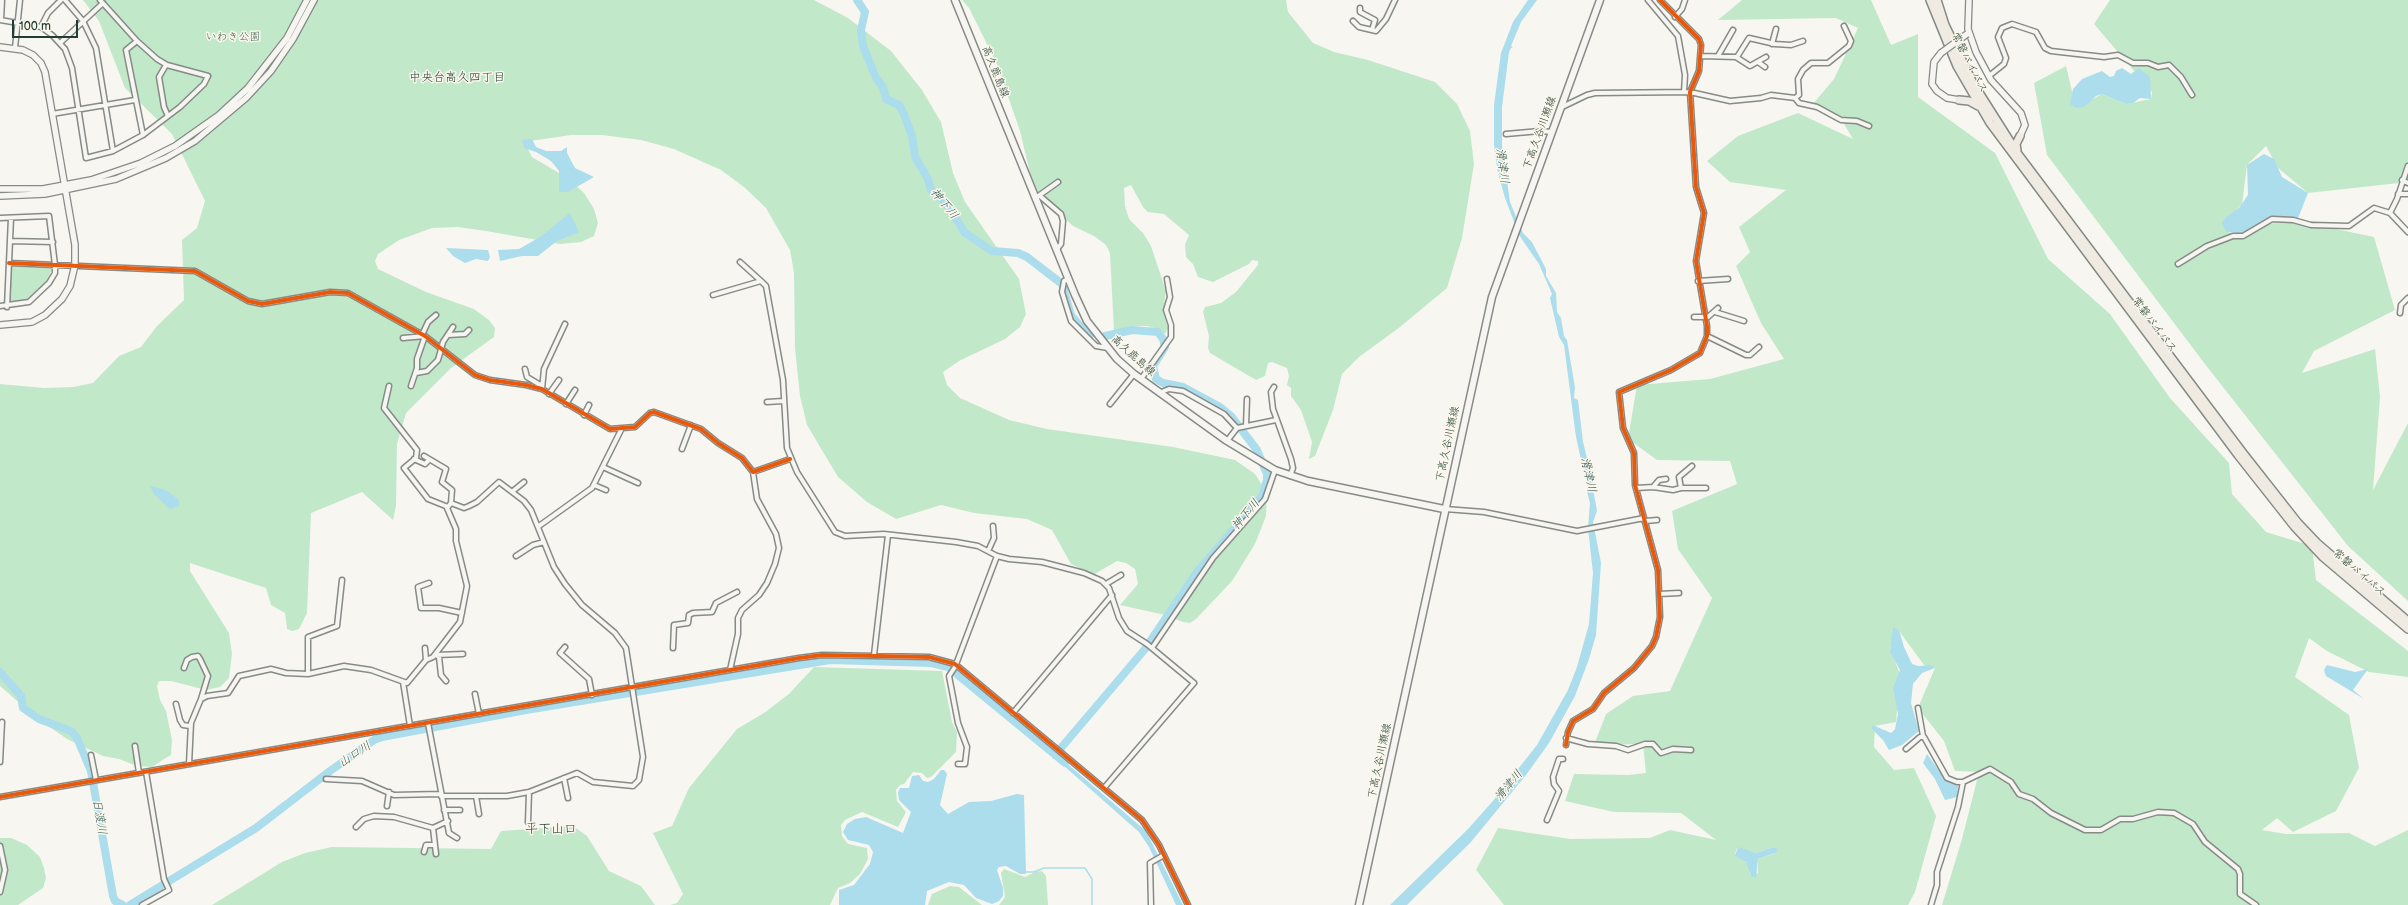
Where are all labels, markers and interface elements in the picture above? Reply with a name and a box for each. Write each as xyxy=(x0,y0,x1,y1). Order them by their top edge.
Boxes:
scale bar xyxy=(14,12,80,38)
text: 100 m xyxy=(19,19,51,34)
park label: いわき公園 xyxy=(206,30,260,44)
street label: 常磐バイパス xyxy=(1948,31,1990,95)
street label: 高久鹿島線 xyxy=(979,44,1011,100)
district label: 中央台高久四丁目 xyxy=(409,71,505,85)
street label: 下高久谷川瀬線 xyxy=(1521,95,1559,171)
water label: 滑津川 xyxy=(1492,147,1512,185)
water label: 神下川 xyxy=(927,185,961,223)
street label: 常磐バイパス xyxy=(2129,295,2179,355)
street label: 高久鹿島線 xyxy=(1108,333,1158,379)
street label: 下高久谷川瀬線 xyxy=(1434,405,1462,483)
water label: 滑津川 xyxy=(1577,456,1599,494)
water label: 神下川 xyxy=(1229,497,1263,533)
street label: 常磐バイパス xyxy=(2330,546,2388,600)
street label: 下高久谷川瀬線 xyxy=(1366,722,1394,800)
water label: 山口川 xyxy=(336,739,374,771)
water label: 滑津川 xyxy=(1492,768,1526,804)
water label: 日渡川 xyxy=(89,798,109,836)
district label: 平下山口 xyxy=(525,822,577,838)

